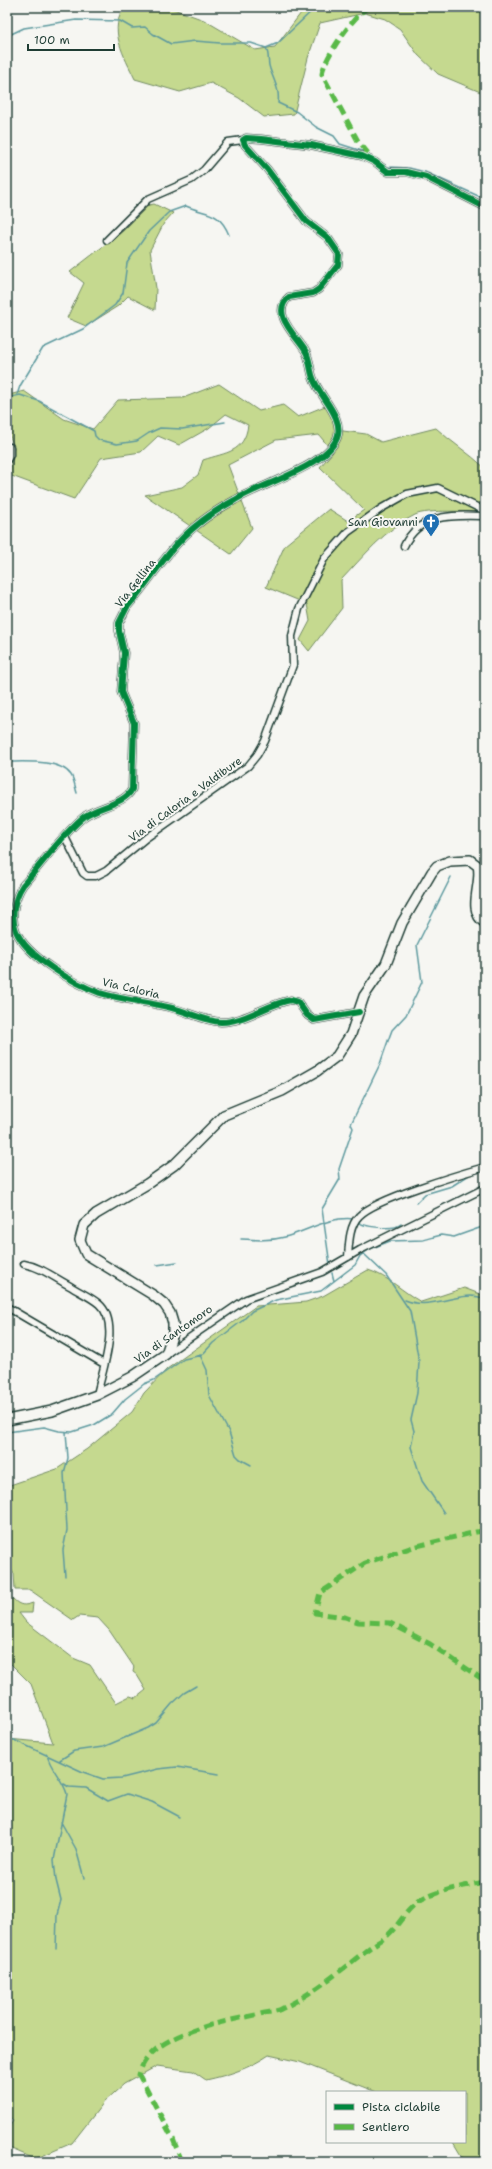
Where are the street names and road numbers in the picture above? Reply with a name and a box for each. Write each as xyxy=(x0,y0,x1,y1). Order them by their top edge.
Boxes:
street label: Via Gellina xyxy=(111,556,159,611)
street label: Via di Caloria e Valdibure xyxy=(126,753,245,845)
street label: Via Caloria xyxy=(101,975,161,1002)
street label: Via di Santomoro xyxy=(131,1302,216,1367)

